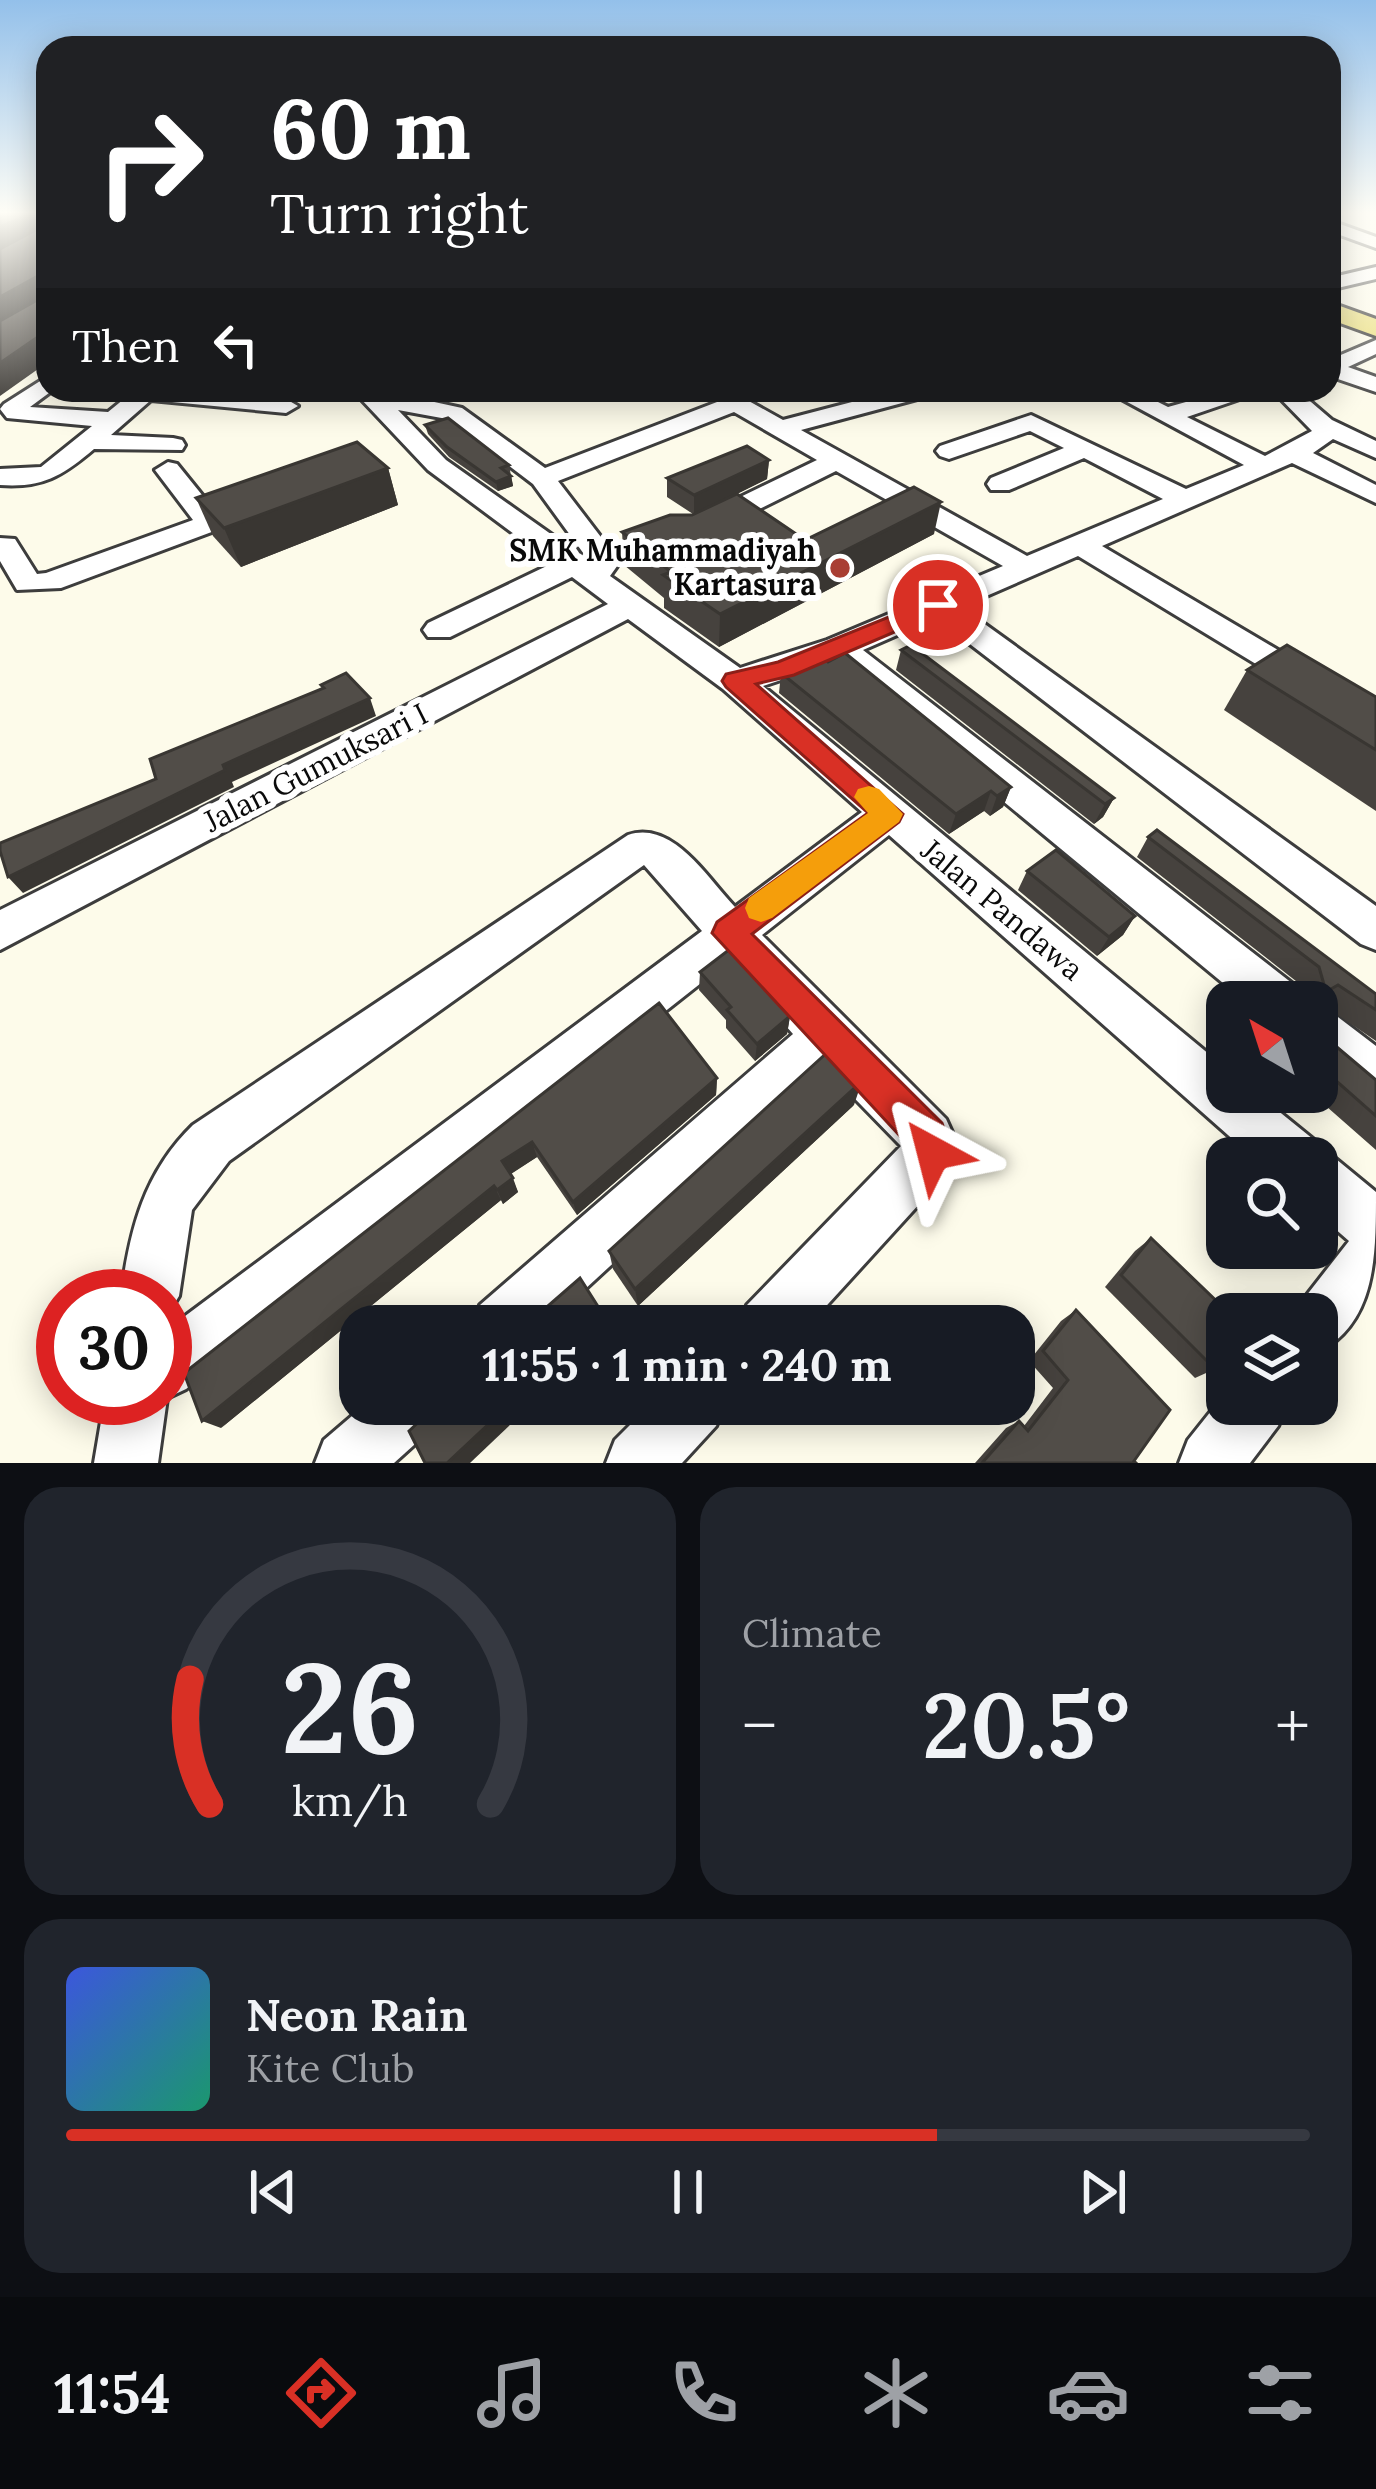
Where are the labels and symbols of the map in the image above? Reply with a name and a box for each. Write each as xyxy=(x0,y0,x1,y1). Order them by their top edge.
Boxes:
place label: SMK Muhammadiyah Kartasura xyxy=(509,531,816,603)
pin xyxy=(887,554,989,656)
marker: SMK Muhammadiyah Kartasura xyxy=(827,555,853,581)
street label: Jalan Gumuksari I xyxy=(196,694,434,840)
street label: Jalan Pandawa xyxy=(913,830,1091,988)
north arrow xyxy=(1206,981,1338,1113)
position arrow xyxy=(870,1090,996,1216)
speed limit sign: 30 xyxy=(36,1269,192,1425)

